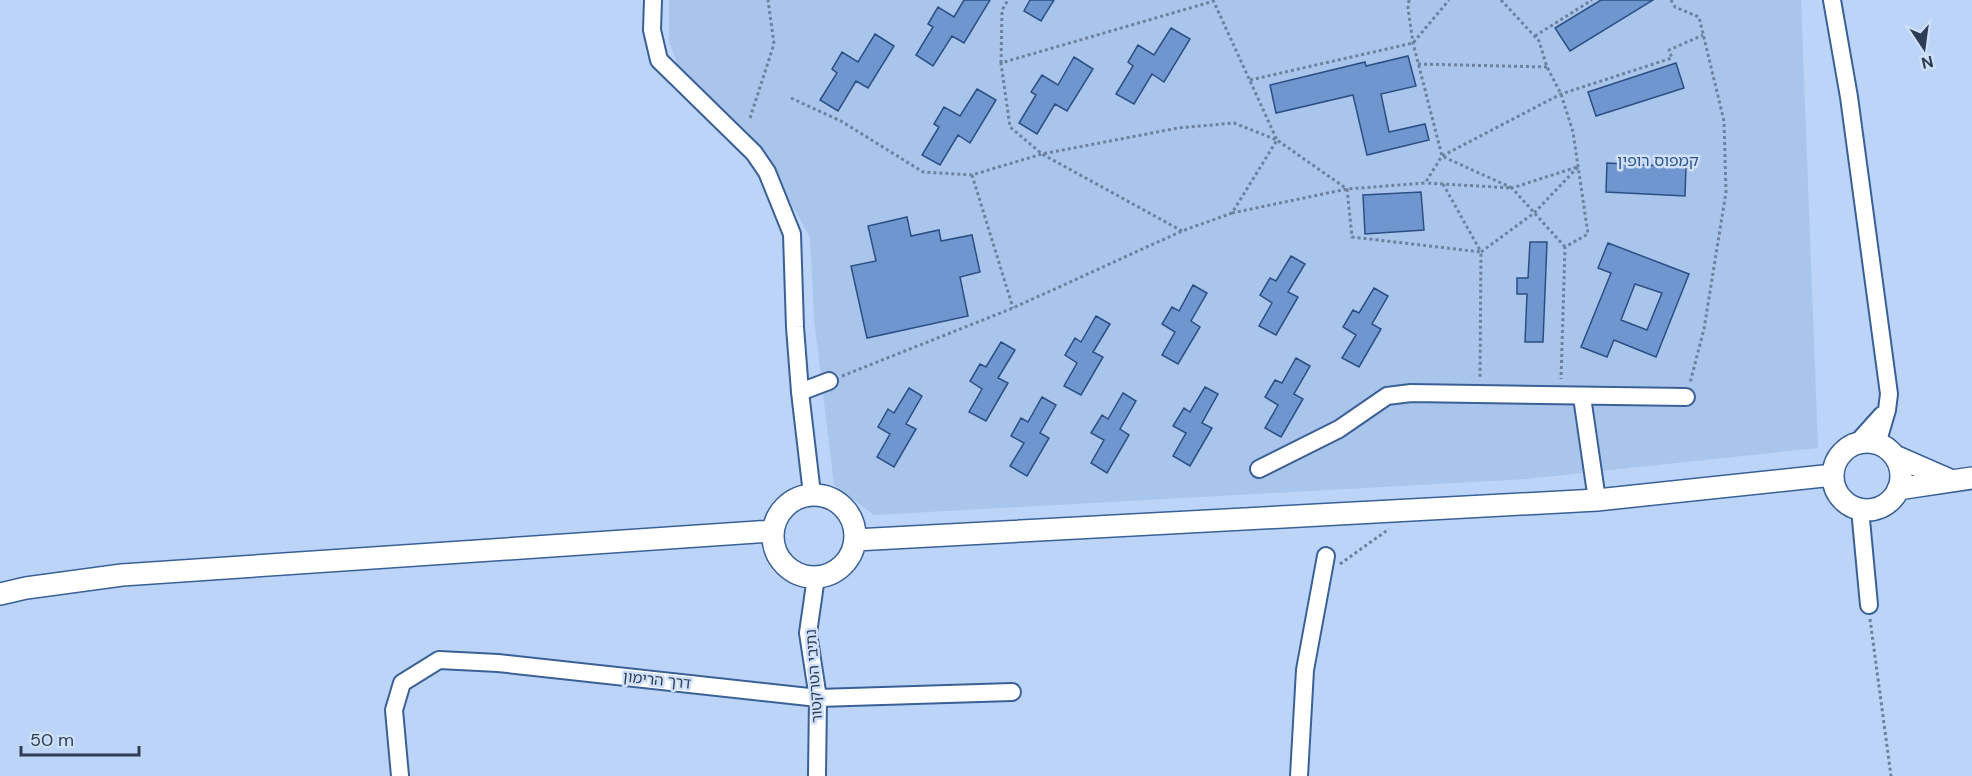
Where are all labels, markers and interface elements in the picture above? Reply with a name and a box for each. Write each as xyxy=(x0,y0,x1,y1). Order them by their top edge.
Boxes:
north arrow xyxy=(1894,18,1954,78)
text: N xyxy=(1919,51,1935,74)
district label: קמפוס רופין xyxy=(1617,150,1699,171)
street label: נתיבי הטרקטור xyxy=(801,628,827,724)
street label: דרך הרימון xyxy=(622,666,692,694)
scale bar xyxy=(21,719,140,757)
text: 50 m xyxy=(30,728,74,752)

